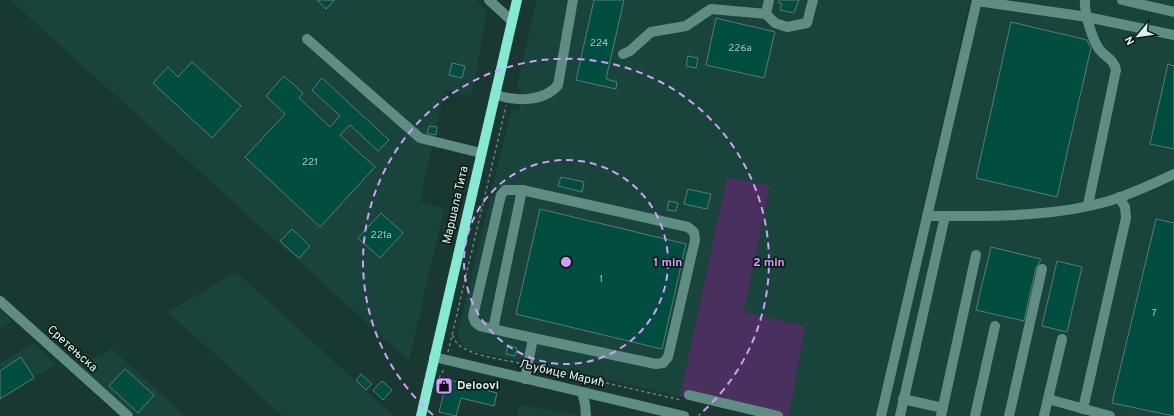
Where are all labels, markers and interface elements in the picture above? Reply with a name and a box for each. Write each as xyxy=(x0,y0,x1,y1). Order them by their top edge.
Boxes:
north arrow xyxy=(1118,16,1158,56)
text: N xyxy=(1122,34,1138,47)
house number: 224 xyxy=(590,37,608,50)
house number: 226a xyxy=(728,42,752,55)
house number: 221 xyxy=(302,156,318,169)
street label: Маршала Тита xyxy=(439,164,473,246)
house number: 221a xyxy=(371,229,391,242)
centre of rings xyxy=(559,255,573,269)
text: 1 min xyxy=(654,255,682,271)
text: 2 min xyxy=(753,255,785,271)
house number: 1 xyxy=(599,273,603,286)
house number: 7 xyxy=(1151,307,1157,320)
street label: Сретењска xyxy=(43,322,101,376)
street label: Љубице Марић xyxy=(518,356,606,392)
shop icon: Deloovi xyxy=(434,376,454,396)
place label: Deloovi xyxy=(457,378,499,394)

